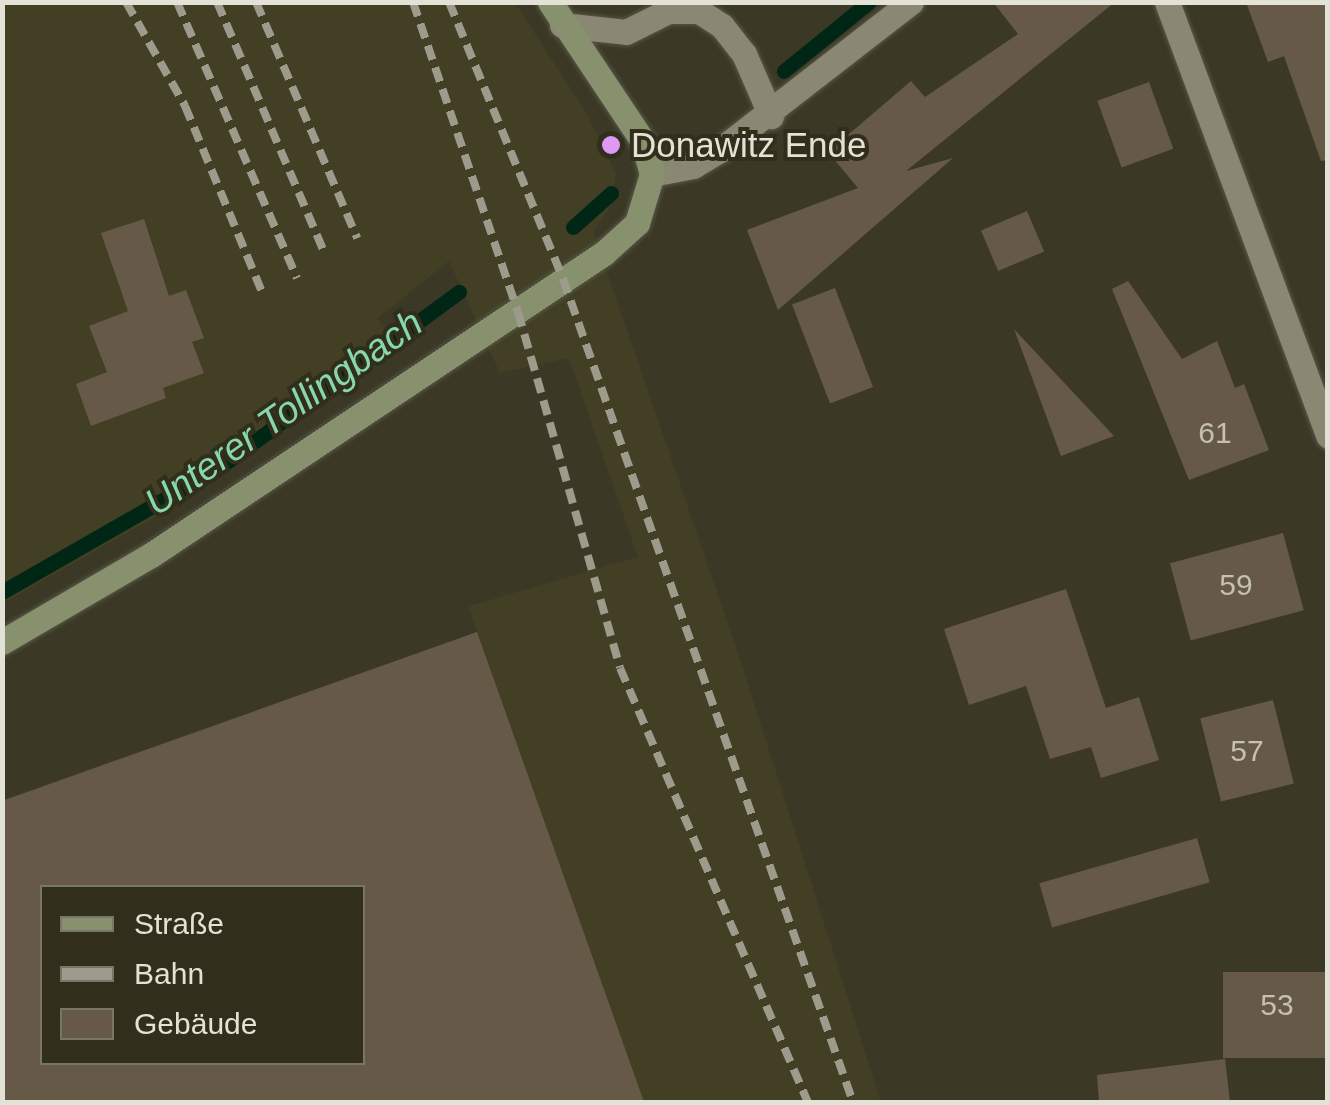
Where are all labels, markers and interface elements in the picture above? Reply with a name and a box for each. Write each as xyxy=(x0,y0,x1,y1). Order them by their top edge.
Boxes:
place label: Donawitz Ende xyxy=(631,124,866,166)
marker: Donawitz Ende xyxy=(600,134,622,156)
water label: Unterer Tollingbach xyxy=(137,300,431,526)
house number: 61 xyxy=(1198,415,1232,451)
house number: 59 xyxy=(1219,567,1253,603)
house number: 57 xyxy=(1230,733,1264,769)
legend xyxy=(40,885,365,1065)
text: Straße xyxy=(134,907,224,940)
text: Bahn xyxy=(134,957,204,990)
house number: 53 xyxy=(1260,987,1294,1023)
text: Gebäude xyxy=(134,1007,257,1040)

